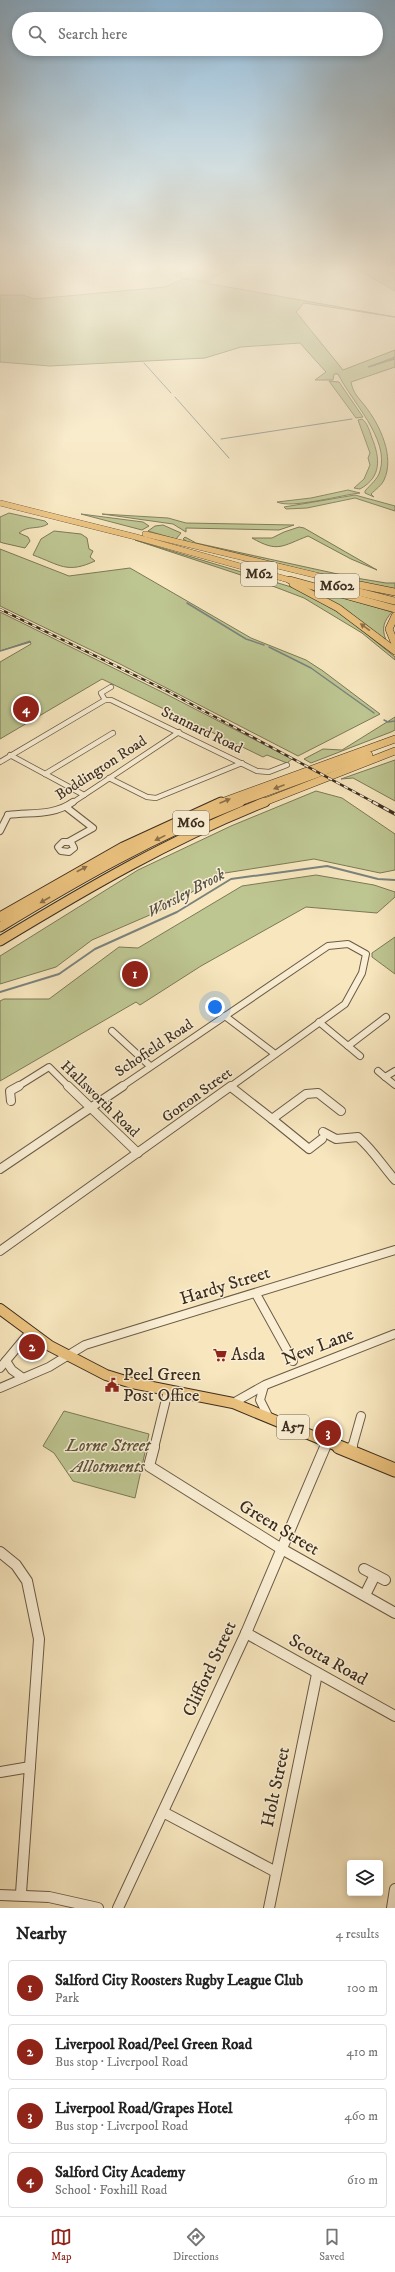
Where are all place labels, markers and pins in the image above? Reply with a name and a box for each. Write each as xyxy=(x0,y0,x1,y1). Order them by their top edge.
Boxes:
pin: 4 xyxy=(13,694,39,724)
pin: 1 xyxy=(122,959,148,989)
pin: 2 xyxy=(19,1332,45,1362)
place label: Asda xyxy=(231,1344,265,1366)
supermarket icon: Asda xyxy=(212,1347,228,1363)
place label: Peel Green Post Office xyxy=(123,1364,202,1407)
public building icon: Peel Green Post Office xyxy=(104,1377,120,1393)
pin: 3 xyxy=(315,1418,341,1448)

